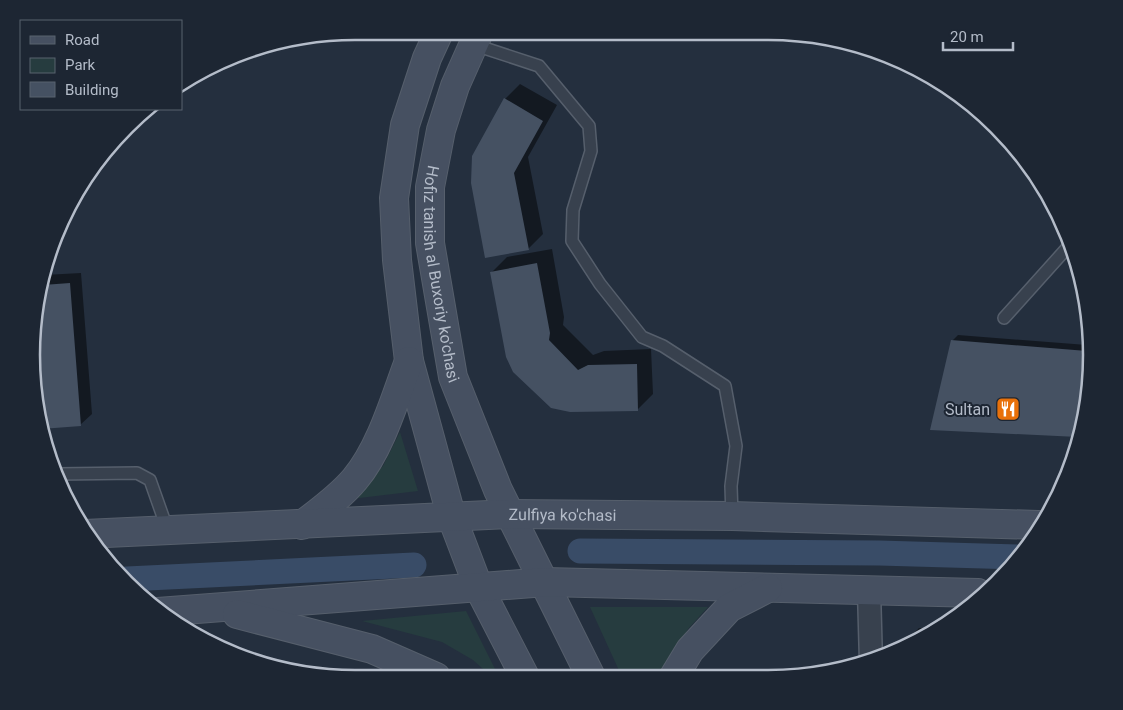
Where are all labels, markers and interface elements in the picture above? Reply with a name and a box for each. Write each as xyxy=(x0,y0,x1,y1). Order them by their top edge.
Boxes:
legend xyxy=(20,20,182,110)
scale bar xyxy=(943,20,1013,52)
text: 20 m xyxy=(950,28,984,46)
text: Road xyxy=(65,31,99,49)
text: Park xyxy=(65,56,96,74)
text: Building xyxy=(65,81,119,99)
street label: Hofiz tanish al Buxoriy ko'chasi xyxy=(420,164,463,385)
restaurant icon: Sultan xyxy=(995,396,1021,422)
place label: Sultan xyxy=(945,400,990,419)
street label: Zulfiya ko'chasi xyxy=(509,505,616,525)

